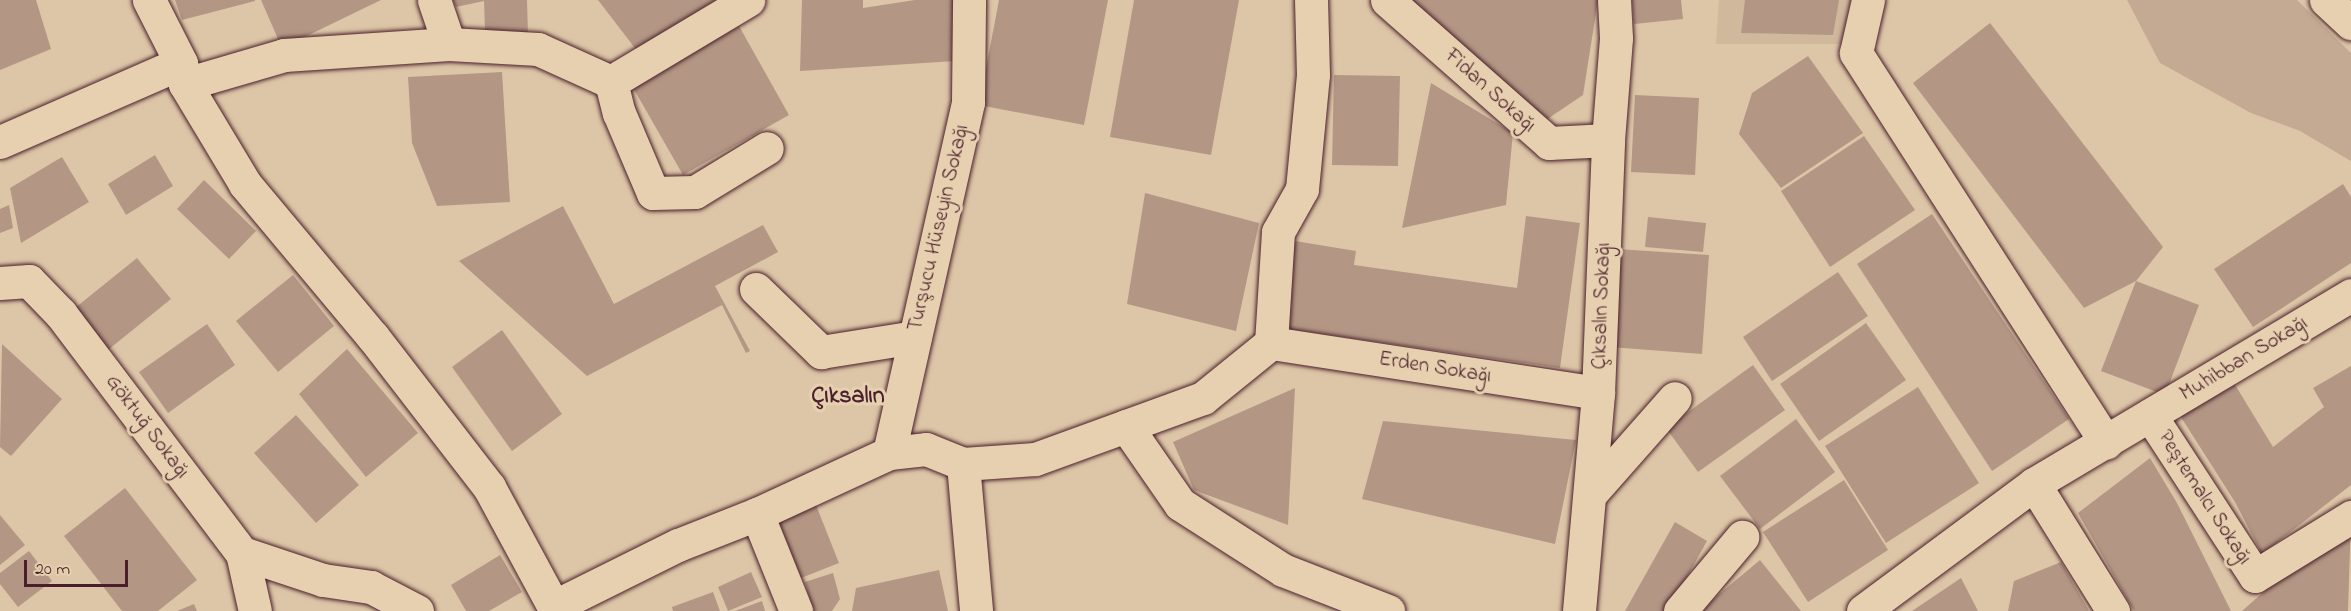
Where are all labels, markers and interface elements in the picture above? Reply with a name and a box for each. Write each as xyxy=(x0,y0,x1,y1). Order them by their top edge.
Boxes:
street label: Fidan Sokağı xyxy=(1439,44,1541,138)
street label: Turşucu Hüseyin Sokağı xyxy=(903,122,975,334)
street label: Çıksalın Sokağı xyxy=(1587,242,1617,370)
street label: Muhibban Sokağı xyxy=(2176,311,2312,407)
street label: Erden Sokağı xyxy=(1377,347,1493,389)
street label: Göktuğ Sokağı xyxy=(100,370,194,484)
district label: Çıksalın xyxy=(811,383,885,411)
street label: Peştemalcı Sokağı xyxy=(2151,426,2257,570)
scale bar xyxy=(27,548,130,586)
text: 20 m xyxy=(35,557,70,583)

